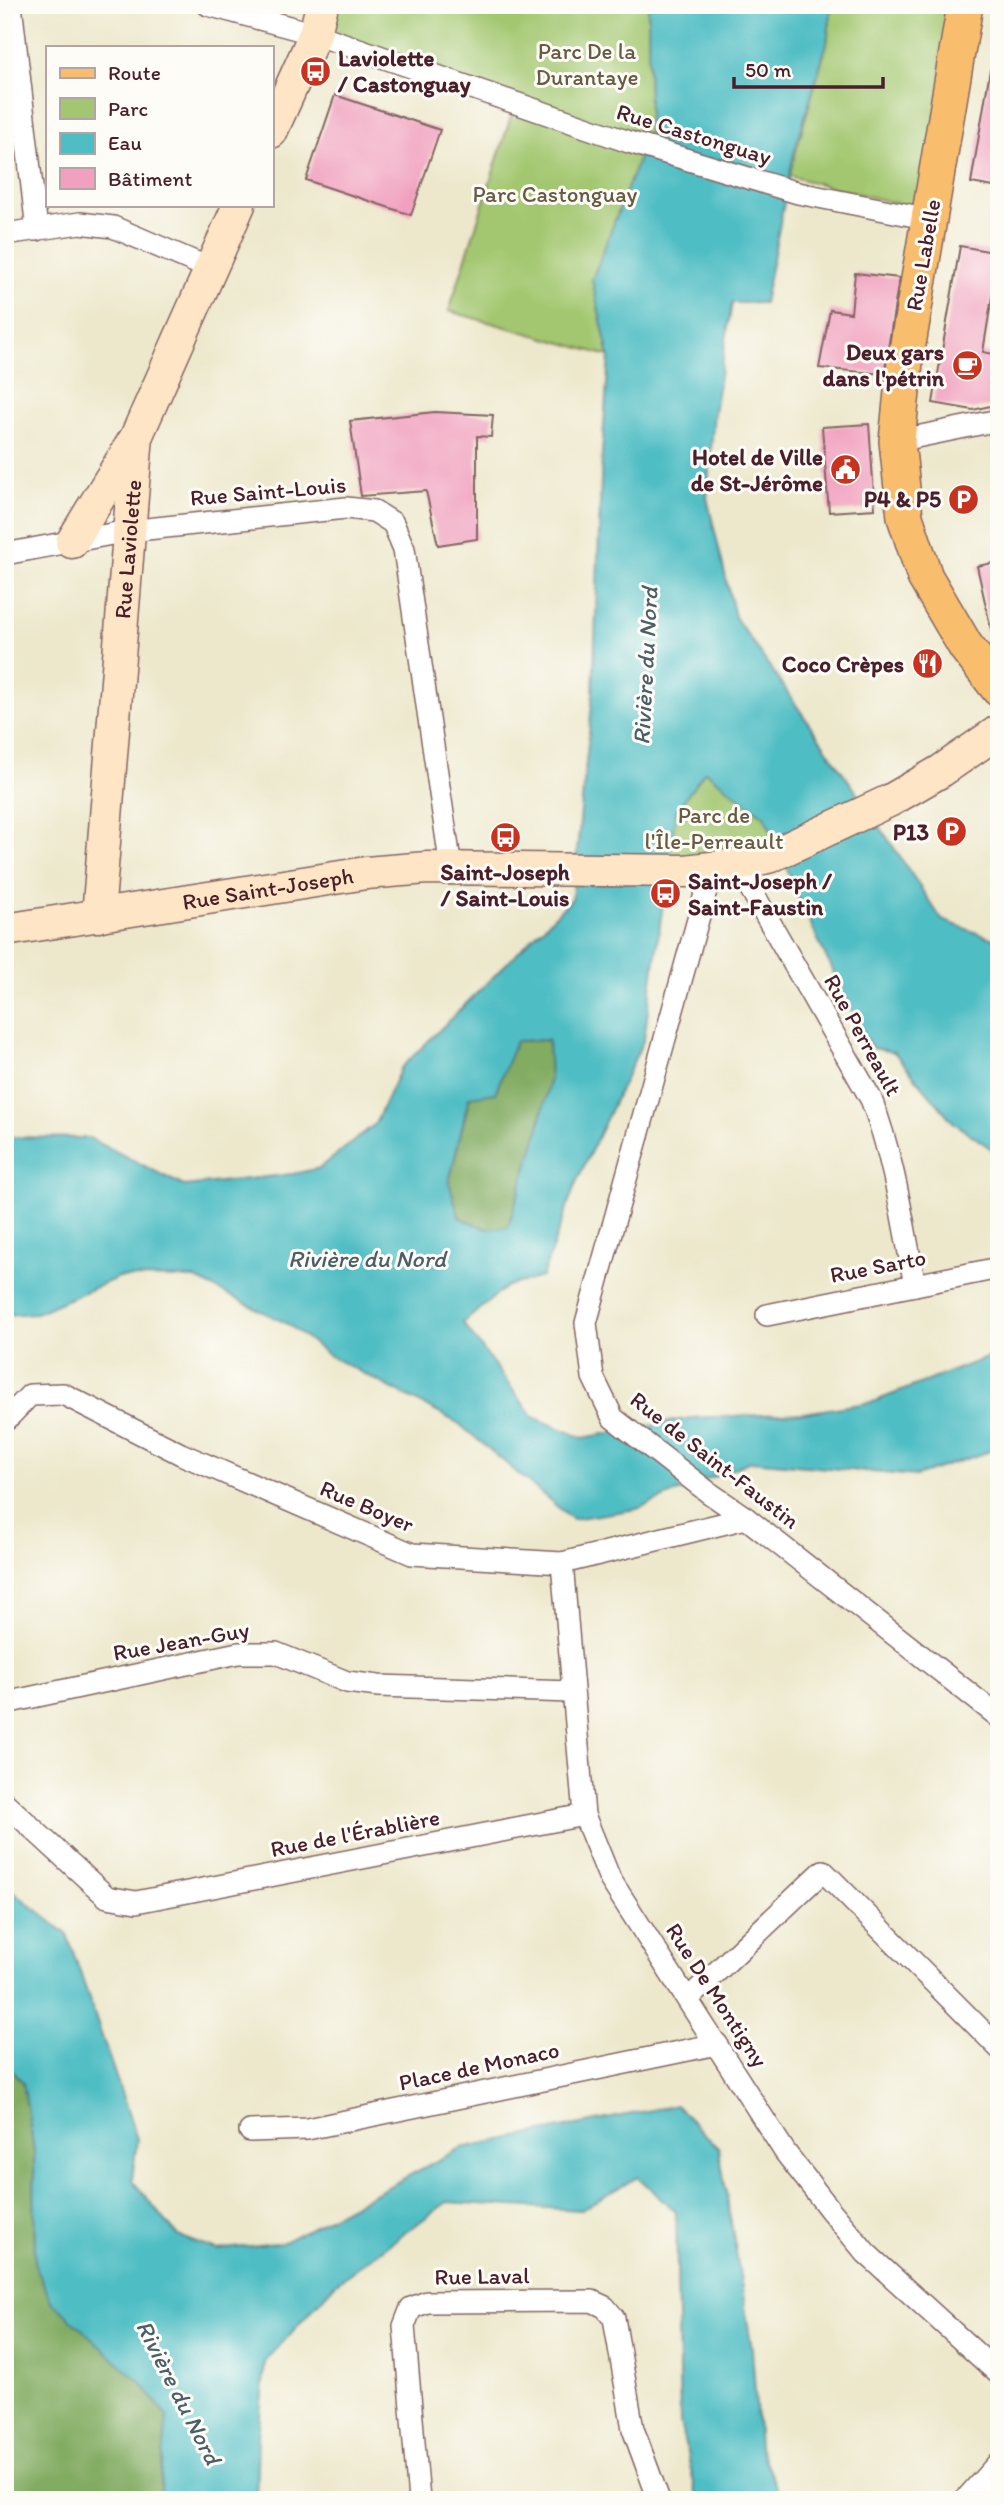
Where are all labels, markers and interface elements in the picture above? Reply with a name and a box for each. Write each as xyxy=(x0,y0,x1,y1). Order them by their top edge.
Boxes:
park label: Parc De la Durantaye xyxy=(536,37,639,91)
place label: Laviolette / Castonguay xyxy=(337,44,471,98)
legend xyxy=(46,46,273,206)
scale bar xyxy=(734,46,883,90)
bus stop icon: Laviolette / Castonguay xyxy=(298,54,332,88)
text: 50 m xyxy=(745,57,792,82)
text: Route xyxy=(108,60,161,85)
text: Parc xyxy=(108,96,148,121)
street label: Rue Castonguay xyxy=(613,97,775,171)
text: Eau xyxy=(108,130,142,155)
text: Bâtiment xyxy=(108,166,192,191)
park label: Parc Castonguay xyxy=(473,180,638,208)
street label: Rue Labelle xyxy=(899,197,947,313)
place label: Deux gars dans l'pétrin xyxy=(822,338,945,392)
cafe icon: Deux gars dans l'pétrin xyxy=(950,348,984,382)
place label: Hotel de Ville de St-Jérôme xyxy=(691,443,823,497)
public building icon: Hotel de Ville de St-Jérôme xyxy=(829,453,863,487)
street label: Rue Saint-Louis xyxy=(189,470,347,512)
street label: Rue Laviolette xyxy=(108,479,147,620)
parking icon: P4 & P5 xyxy=(947,482,981,516)
place label: P4 & P5 xyxy=(864,485,941,513)
water label: Rivière du Nord xyxy=(626,584,664,746)
restaurant icon: Coco Crèpes xyxy=(910,647,944,681)
place label: Coco Crèpes xyxy=(782,650,904,678)
park label: Parc de l'Île-Perreault xyxy=(644,801,784,855)
parking icon: P13 xyxy=(935,815,969,849)
place label: P13 xyxy=(893,818,929,846)
bus stop icon: Saint-Joseph / Saint-Louis xyxy=(488,821,522,855)
place label: Saint-Joseph / Saint-Louis xyxy=(440,858,570,912)
street label: Rue Saint-Joseph xyxy=(180,861,355,916)
place label: Saint-Joseph / Saint-Faustin xyxy=(688,867,832,921)
bus stop icon: Saint-Joseph / Saint-Faustin xyxy=(648,877,682,911)
street label: Rue Perreault xyxy=(818,969,908,1101)
street label: Rue Sarto xyxy=(828,1243,928,1289)
water label: Rivière du Nord xyxy=(288,1244,448,1273)
street label: Rue de Saint-Faustin xyxy=(625,1385,805,1535)
street label: Rue Boyer xyxy=(316,1474,418,1538)
street label: Rue Jean-Guy xyxy=(111,1615,251,1667)
street label: Rue de l'Érablière xyxy=(268,1803,442,1863)
street label: Rue De Montigny xyxy=(660,1918,774,2073)
street label: Place de Monaco xyxy=(396,2035,562,2097)
street label: Rue Laval xyxy=(434,2261,530,2291)
water label: Rivière du Nord xyxy=(130,2315,229,2471)

